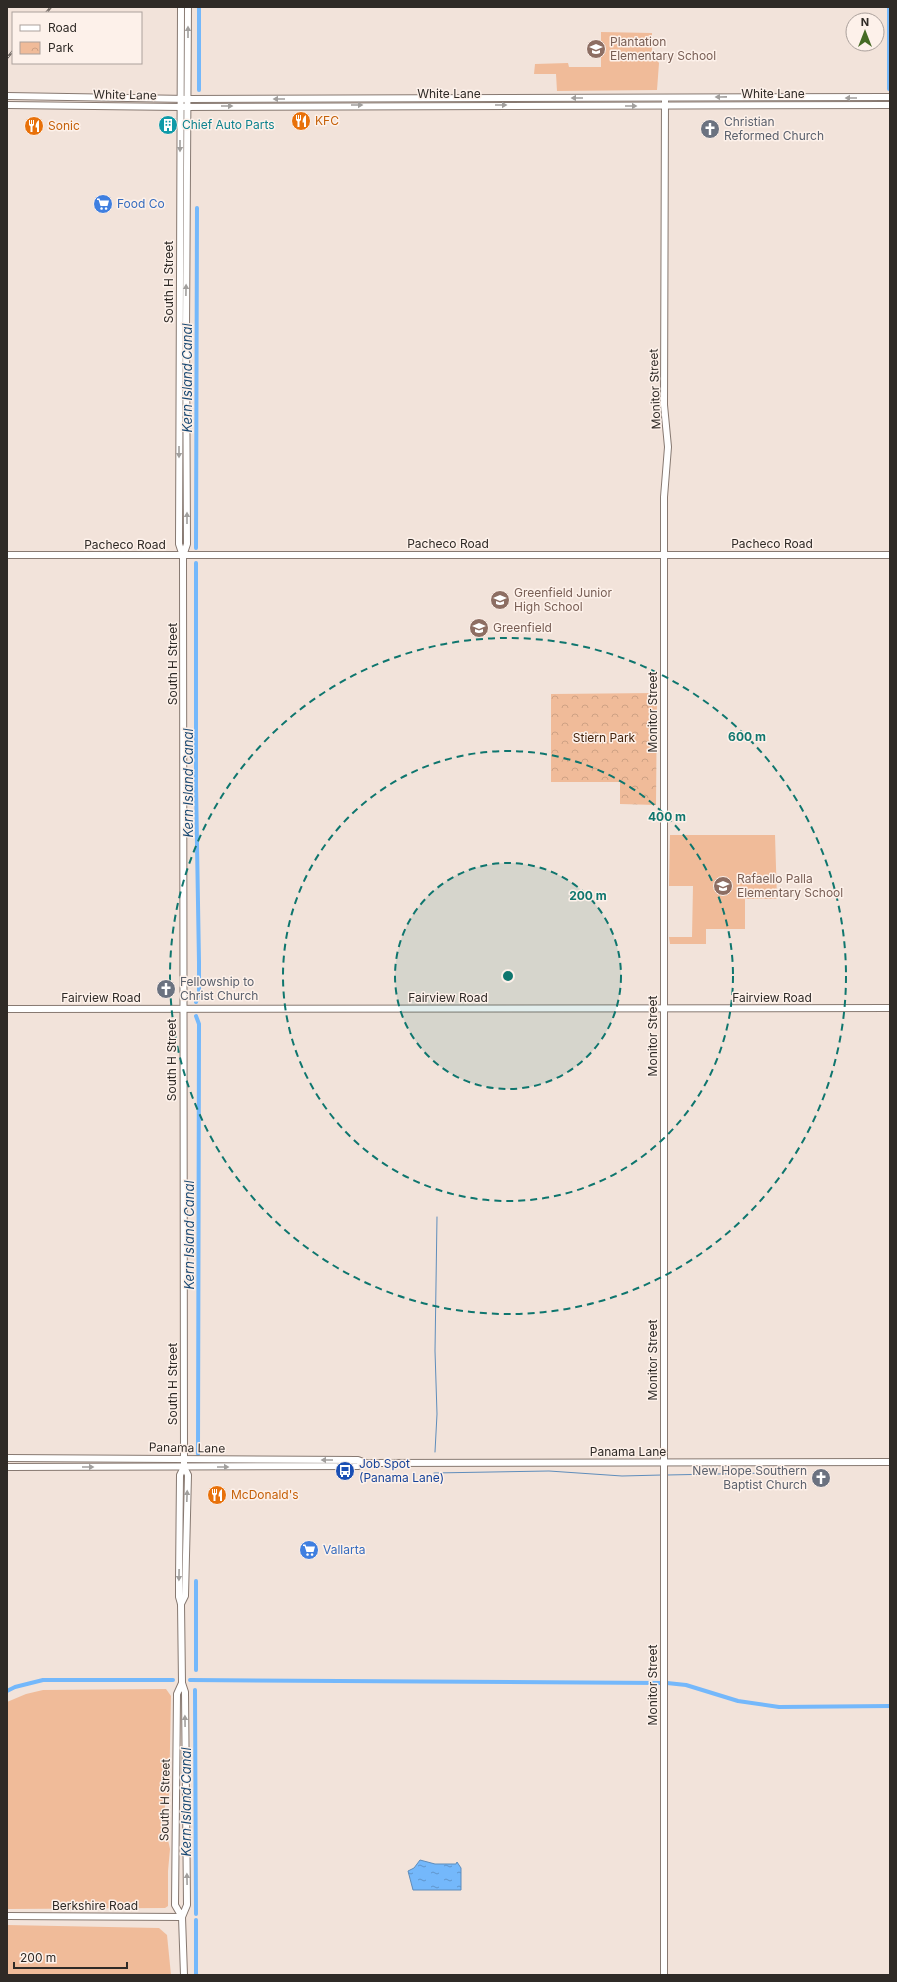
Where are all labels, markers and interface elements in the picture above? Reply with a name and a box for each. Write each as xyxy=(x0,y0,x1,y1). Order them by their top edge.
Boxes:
legend xyxy=(12,12,142,64)
north arrow xyxy=(845,12,885,52)
text: N xyxy=(861,15,869,29)
text: Road xyxy=(48,20,77,35)
one-way arrow xyxy=(185,25,191,38)
place label: Plantation Elementary School xyxy=(610,34,716,63)
school or university icon: Plantation Elementary School xyxy=(585,38,607,60)
text: Park xyxy=(48,40,74,55)
street label: White Lane xyxy=(93,86,157,103)
street label: White Lane xyxy=(417,86,481,101)
street label: White Lane xyxy=(741,86,805,101)
one-way arrow xyxy=(715,94,727,101)
one-way arrow xyxy=(570,95,583,101)
one-way arrow xyxy=(844,95,857,101)
one-way arrow xyxy=(272,96,285,102)
one-way arrow xyxy=(351,102,363,109)
one-way arrow xyxy=(495,102,508,108)
one-way arrow xyxy=(221,103,234,109)
one-way arrow xyxy=(625,103,638,109)
restaurant icon: KFC xyxy=(290,110,312,132)
place label: KFC xyxy=(315,113,339,128)
building icon: Chief Auto Parts xyxy=(157,114,179,136)
place label: Christian Reformed Church xyxy=(724,114,824,143)
restaurant icon: Sonic xyxy=(23,115,45,137)
place label: Chief Auto Parts xyxy=(182,117,275,132)
place label: Sonic xyxy=(48,118,80,133)
church icon: Christian Reformed Church xyxy=(699,118,721,140)
one-way arrow xyxy=(177,140,183,153)
supermarket icon: Food Co xyxy=(92,193,114,215)
place label: Food Co xyxy=(117,196,165,211)
street label: South H Street xyxy=(161,241,176,323)
one-way arrow xyxy=(183,283,189,296)
water label: Kern Island Canal xyxy=(179,323,195,433)
street label: Monitor Street xyxy=(646,348,663,430)
one-way arrow xyxy=(176,446,182,459)
one-way arrow xyxy=(184,511,190,524)
street label: Pacheco Road xyxy=(407,536,489,551)
street label: Pacheco Road xyxy=(731,536,813,551)
street label: Pacheco Road xyxy=(84,537,166,552)
place label: Greenfield Junior High School xyxy=(514,585,612,614)
school or university icon: Greenfield Junior High School xyxy=(489,589,511,611)
school or university icon: Greenfield xyxy=(468,617,490,639)
place label: Greenfield xyxy=(493,620,552,635)
street label: South H Street xyxy=(165,623,180,705)
street label: Monitor Street xyxy=(645,672,660,752)
water label: Kern Island Canal xyxy=(180,728,196,838)
text: 600 m xyxy=(728,729,766,744)
park label: Stiern Park xyxy=(573,730,636,745)
text: 400 m xyxy=(648,809,686,824)
place label: Rafaello Palla Elementary School xyxy=(737,871,843,900)
school or university icon: Rafaello Palla Elementary School xyxy=(712,875,734,897)
text: 200 m xyxy=(569,888,607,903)
centre of rings xyxy=(501,969,515,983)
place label: Fellowship to Christ Church xyxy=(180,974,258,1003)
church icon: Fellowship to Christ Church xyxy=(155,978,177,1000)
street label: Fairview Road xyxy=(61,990,141,1005)
street label: Fairview Road xyxy=(408,990,488,1005)
street label: Fairview Road xyxy=(732,990,812,1005)
street label: Monitor Street xyxy=(645,996,660,1076)
street label: South H Street xyxy=(164,1019,179,1101)
water label: Kern Island Canal xyxy=(181,1180,197,1290)
street label: Monitor Street xyxy=(645,1320,660,1400)
street label: South H Street xyxy=(165,1343,180,1425)
street label: Panama Lane xyxy=(149,1439,225,1456)
street label: Panama Lane xyxy=(590,1444,666,1459)
place label: Job Spot (Panama Lane) xyxy=(359,1456,444,1485)
one-way arrow xyxy=(320,1457,333,1463)
bus stop icon: Job Spot (Panama Lane) xyxy=(334,1460,356,1482)
place label: New Hope Southern Baptist Church xyxy=(692,1463,807,1492)
one-way arrow xyxy=(82,1464,95,1470)
one-way arrow xyxy=(217,1464,230,1470)
church icon: New Hope Southern Baptist Church xyxy=(810,1467,832,1489)
restaurant icon: McDonald's xyxy=(206,1484,228,1506)
place label: McDonald's xyxy=(231,1487,299,1502)
one-way arrow xyxy=(184,1490,191,1502)
supermarket icon: Vallarta xyxy=(298,1539,320,1561)
place label: Vallarta xyxy=(323,1542,365,1557)
one-way arrow xyxy=(176,1569,182,1582)
street label: Monitor Street xyxy=(645,1645,660,1725)
one-way arrow xyxy=(182,1714,188,1727)
water label: Kern Island Canal xyxy=(178,1747,194,1857)
street label: South H Street xyxy=(156,1759,173,1841)
one-way arrow xyxy=(184,1872,190,1885)
street label: Berkshire Road xyxy=(52,1898,138,1913)
scale bar xyxy=(14,1944,127,1970)
text: 200 m xyxy=(20,1950,56,1965)

